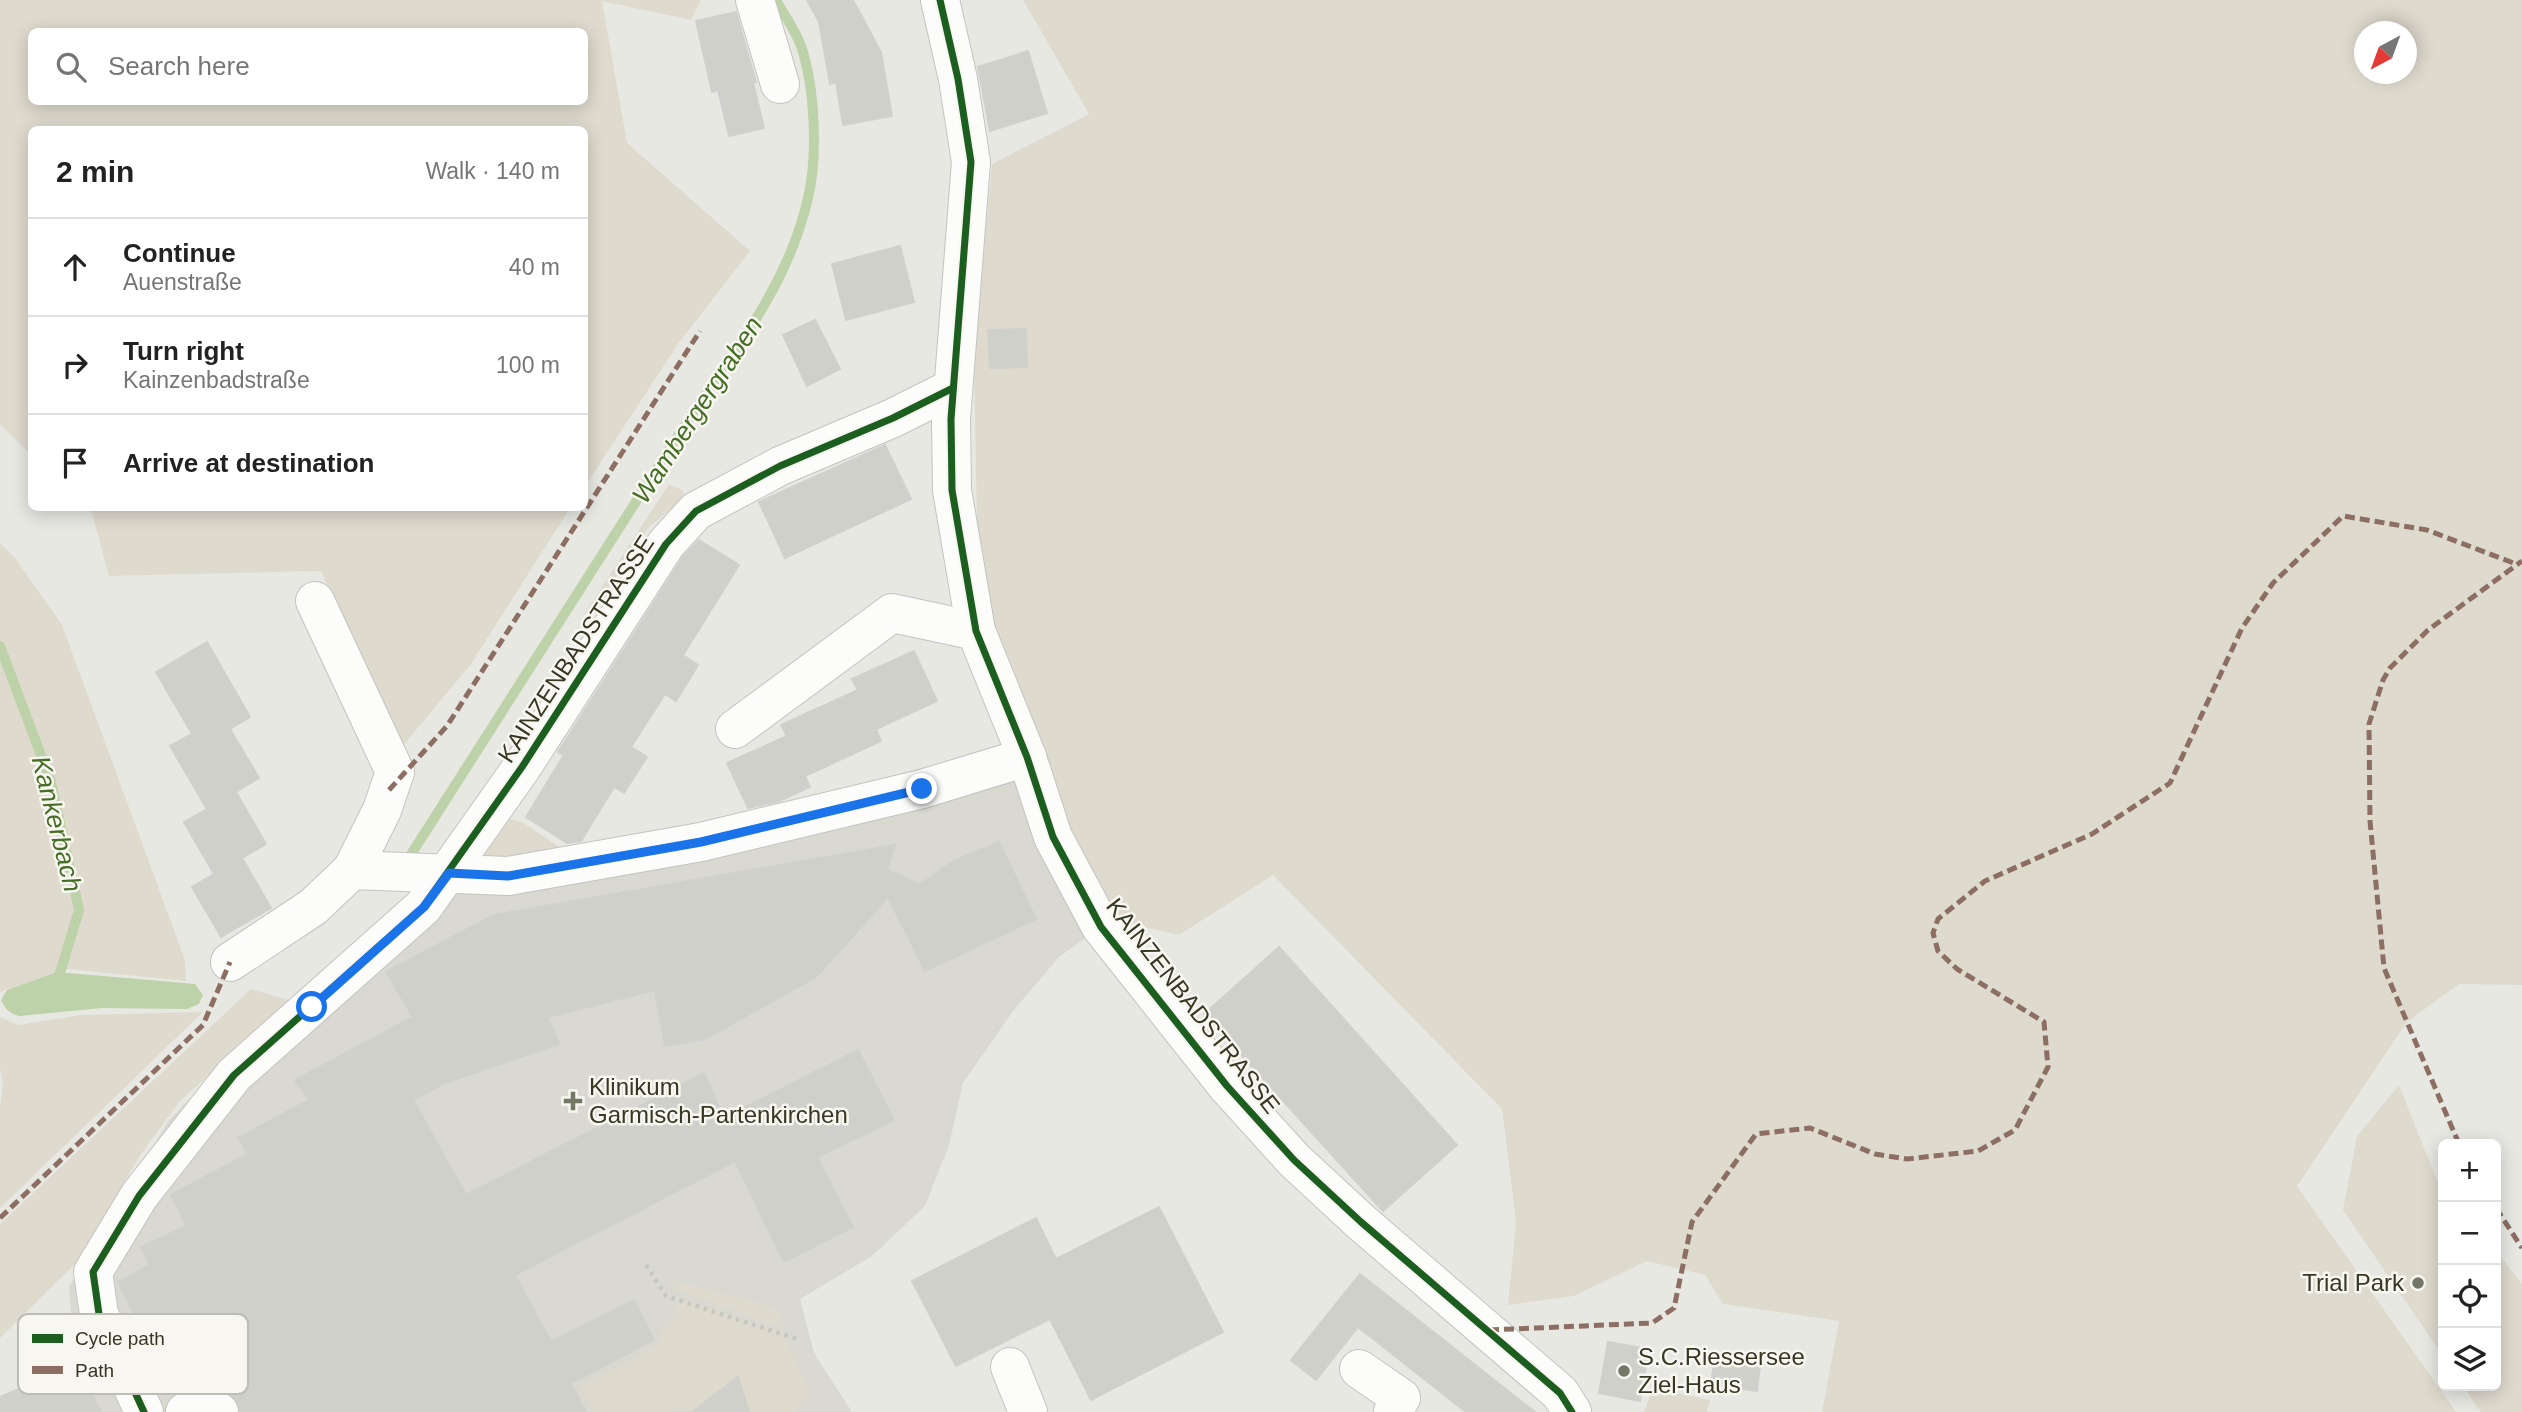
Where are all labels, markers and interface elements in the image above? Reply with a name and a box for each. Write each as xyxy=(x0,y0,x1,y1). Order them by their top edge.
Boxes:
north arrow xyxy=(2354,21,2417,84)
search box xyxy=(28,28,588,105)
icon: search xyxy=(52,48,90,86)
text: Search here xyxy=(108,51,250,81)
text: 2 min xyxy=(56,155,134,188)
text: Walk · 140 m xyxy=(425,158,560,184)
text: Continue xyxy=(123,238,236,268)
icon: ahead xyxy=(56,248,94,286)
text: 40 m xyxy=(509,254,560,280)
text: Auenstraße xyxy=(123,269,242,295)
water label: Wambergergraben xyxy=(626,311,768,509)
text: Turn right xyxy=(123,336,244,366)
icon: right xyxy=(56,346,94,384)
text: 100 m xyxy=(496,352,560,378)
text: Kainzenbadstraße xyxy=(123,367,310,393)
icon: arrive xyxy=(56,444,94,482)
text: Arrive at destination xyxy=(123,448,374,478)
street label: KAINZENBADSTRASSE xyxy=(492,530,659,767)
water label: Kankerbach xyxy=(26,753,88,895)
route end xyxy=(906,773,937,804)
street label: KAINZENBADSTRASSE xyxy=(1101,893,1286,1119)
route start xyxy=(296,991,327,1022)
place label: Klinikum Garmisch-Partenkirchen xyxy=(589,1073,848,1128)
marker: Klinikum Garmisch-Partenkirchen xyxy=(563,1091,583,1111)
map controls xyxy=(2438,1139,2501,1391)
button: + xyxy=(2438,1139,2501,1202)
button: − xyxy=(2438,1202,2501,1265)
button: locate xyxy=(2438,1265,2501,1328)
place label: Trial Park xyxy=(2302,1269,2405,1296)
marker: Trial Park xyxy=(2410,1275,2426,1291)
legend xyxy=(18,1314,248,1394)
text: Cycle path xyxy=(75,1328,165,1349)
button: layers xyxy=(2438,1328,2501,1391)
place label: S.C.Riessersee Ziel-Haus xyxy=(1638,1343,1805,1398)
text: Path xyxy=(75,1360,114,1381)
marker: S.C.Riessersee Ziel-Haus xyxy=(1616,1363,1632,1379)

